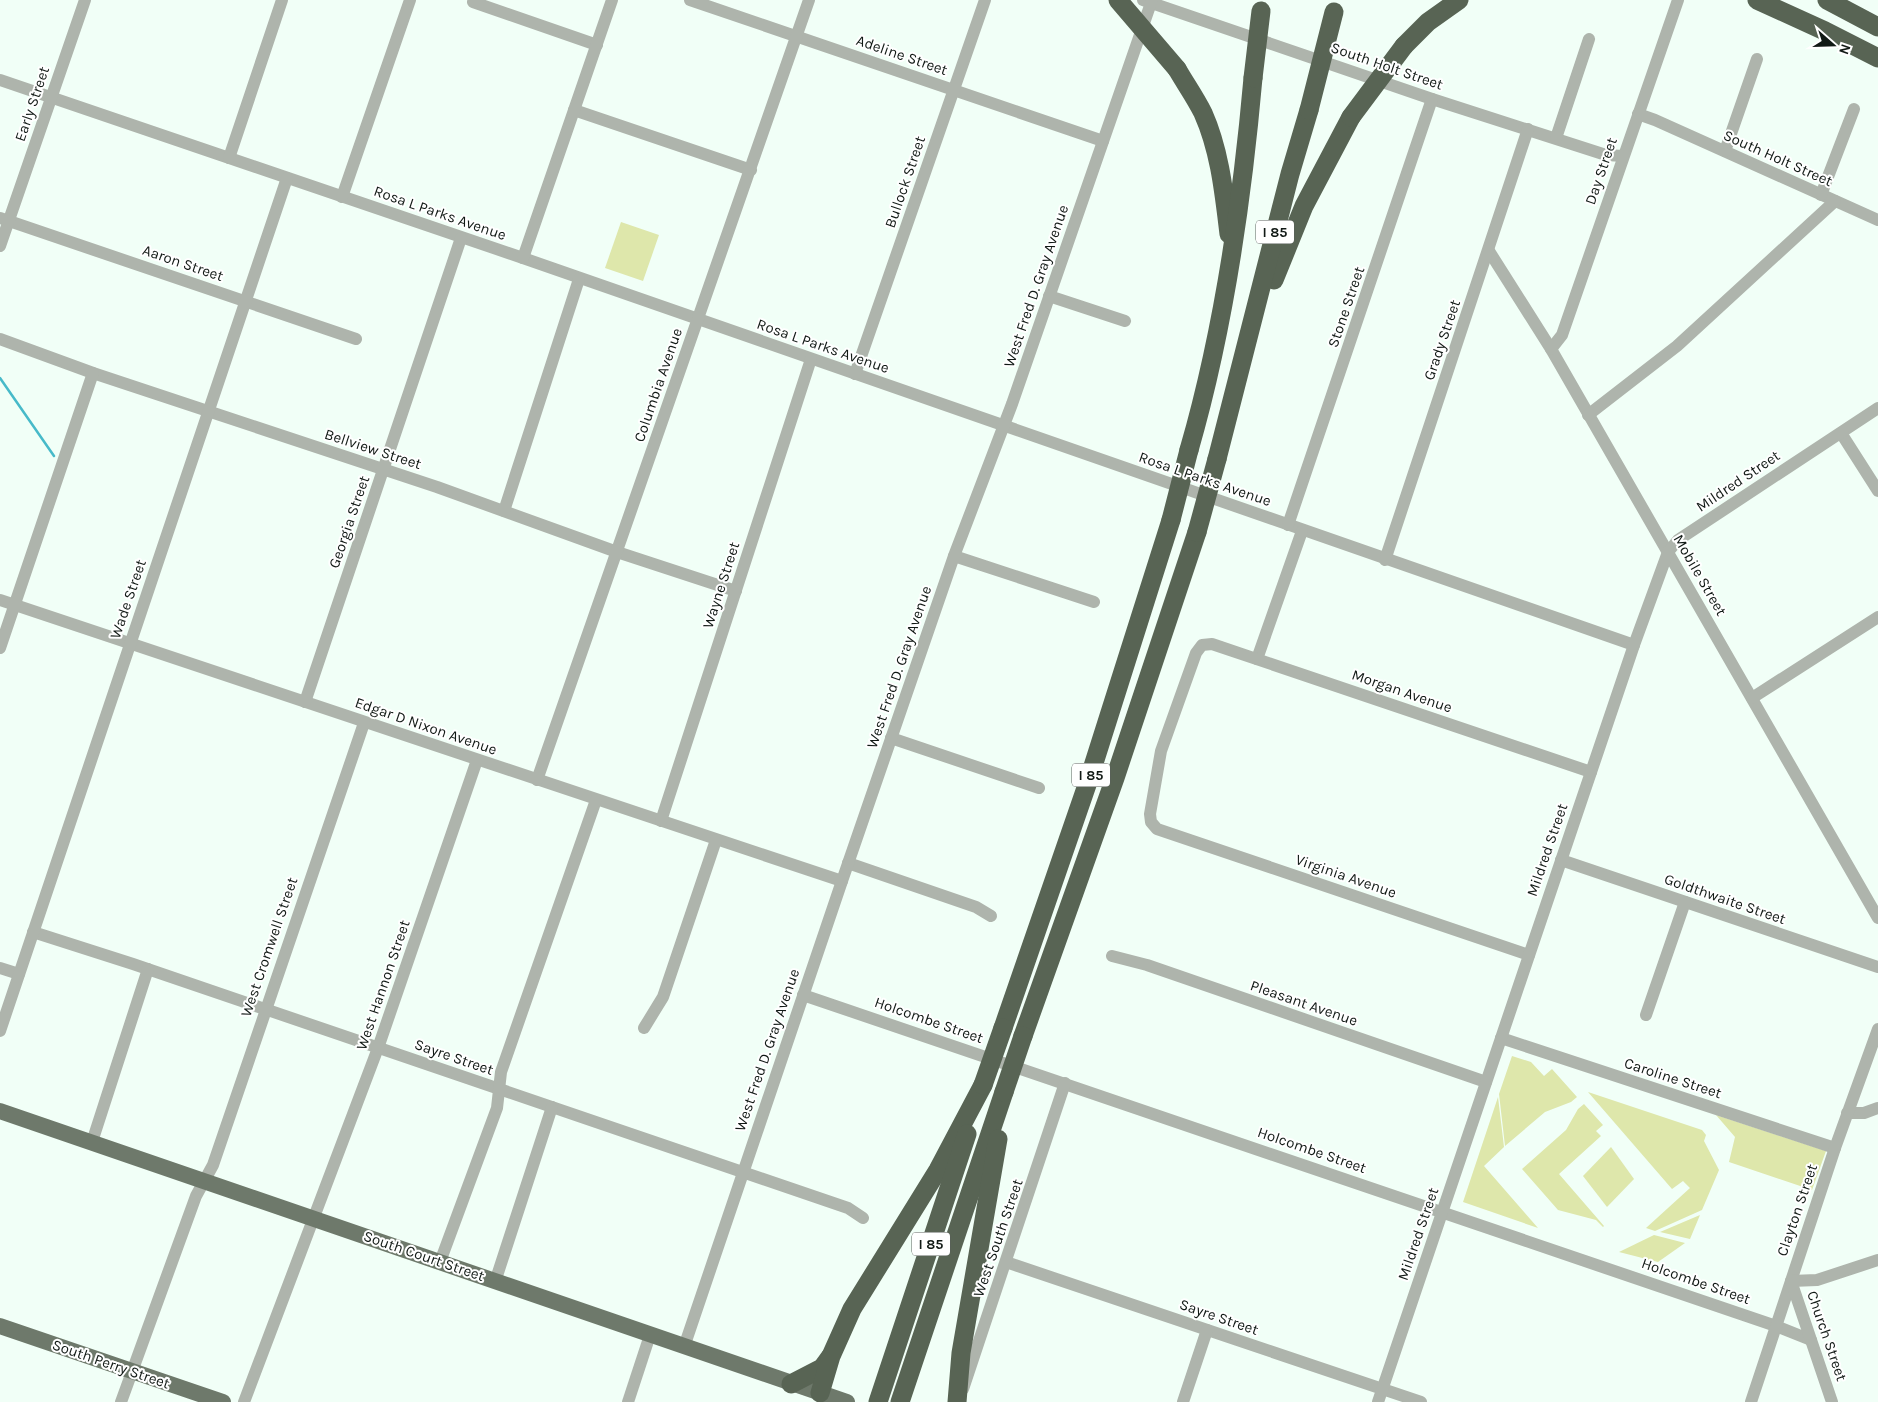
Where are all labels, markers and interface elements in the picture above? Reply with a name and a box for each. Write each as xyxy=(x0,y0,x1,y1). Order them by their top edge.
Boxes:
north arrow xyxy=(1808,20,1858,70)
street label: Adeline Street xyxy=(854,31,950,79)
street label: South Holt Street xyxy=(1329,38,1446,94)
text: N xyxy=(1835,42,1854,57)
street label: Early Street xyxy=(11,64,53,144)
street label: South Holt Street xyxy=(1721,126,1836,190)
street label: Bullock Street xyxy=(881,133,929,230)
street label: Day Street xyxy=(1581,135,1621,207)
street label: Rosa L Parks Avenue xyxy=(371,182,509,244)
street label: West Fred D. Gray Avenue xyxy=(1000,202,1072,370)
road number: I 85 xyxy=(1256,220,1294,243)
street label: Aaron Street xyxy=(140,241,226,285)
street label: Stone Street xyxy=(1324,264,1368,350)
street label: Grady Street xyxy=(1420,297,1464,383)
street label: Rosa L Parks Avenue xyxy=(754,315,892,377)
street label: Columbia Avenue xyxy=(630,326,686,444)
street label: Bellview Street xyxy=(322,425,424,473)
street label: Mildred Street xyxy=(1693,446,1784,516)
street label: Rosa L Parks Avenue xyxy=(1136,448,1274,510)
street label: Georgia Street xyxy=(325,473,373,571)
street label: Mobile Street xyxy=(1669,531,1731,619)
street label: Wayne Street xyxy=(699,539,744,630)
street label: Wade Street xyxy=(106,557,150,641)
street label: West Fred D. Gray Avenue xyxy=(863,583,935,751)
street label: Morgan Avenue xyxy=(1350,665,1454,717)
street label: Edgar D Nixon Avenue xyxy=(353,693,499,759)
road number: I 85 xyxy=(1072,764,1110,786)
street label: Mildred Street xyxy=(1523,801,1571,899)
street label: Virginia Avenue xyxy=(1293,850,1399,902)
street label: Goldthwaite Street xyxy=(1662,870,1788,928)
street label: West Cromwell Street xyxy=(237,875,301,1019)
street label: West Hannon Street xyxy=(352,917,414,1052)
street label: West Fred D. Gray Avenue xyxy=(731,966,803,1134)
street label: Pleasant Avenue xyxy=(1248,976,1360,1030)
street label: Holcombe Street xyxy=(872,993,986,1047)
street label: Sayre Street xyxy=(412,1035,496,1079)
street label: Caroline Street xyxy=(1622,1054,1724,1102)
street label: Holcombe Street xyxy=(1255,1123,1369,1177)
street label: Clayton Street xyxy=(1773,1161,1821,1258)
street label: West South Street xyxy=(969,1176,1027,1299)
street label: Mildred Street xyxy=(1394,1185,1442,1283)
street label: South Court Street xyxy=(361,1227,487,1285)
road number: I 85 xyxy=(912,1232,950,1256)
street label: Holcombe Street xyxy=(1639,1254,1753,1308)
street label: Church Street xyxy=(1803,1288,1851,1384)
street label: Sayre Street xyxy=(1177,1295,1261,1339)
street label: South Perry Street xyxy=(50,1335,173,1393)

